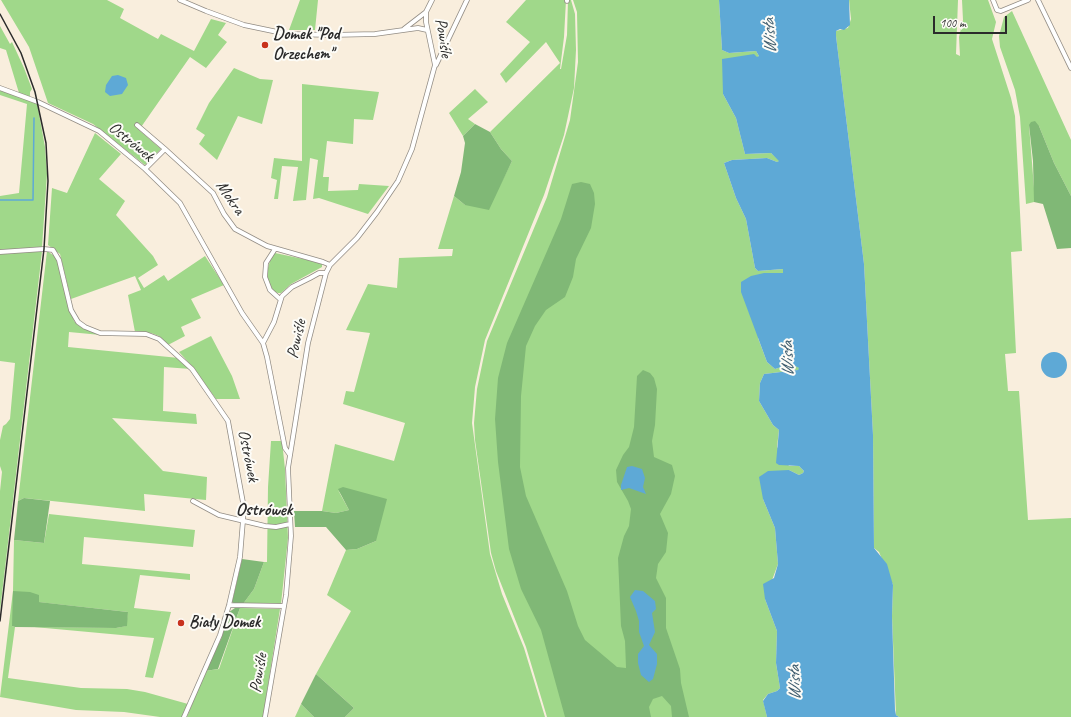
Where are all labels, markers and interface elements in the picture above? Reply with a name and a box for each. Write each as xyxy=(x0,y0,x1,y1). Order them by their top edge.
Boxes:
scale bar xyxy=(935,8,1009,34)
text: 100 m xyxy=(940,15,966,31)
street label: Powiśle xyxy=(430,17,456,59)
water label: Wisła xyxy=(758,18,782,54)
place label: Domek "Pod Orzechem" xyxy=(273,25,340,65)
marker: Domek "Pod Orzechem" xyxy=(260,40,270,50)
street label: Ostrówek xyxy=(104,118,158,166)
street label: Mokra xyxy=(211,177,249,219)
street label: Powiśle xyxy=(283,318,311,360)
water label: Wisła xyxy=(777,341,799,377)
street label: Ostrówek xyxy=(233,428,263,484)
district label: Ostrówek xyxy=(236,499,292,521)
place label: Biały Domek xyxy=(189,613,260,633)
marker: Biały Domek xyxy=(176,618,186,628)
street label: Powiśle xyxy=(246,652,272,694)
water label: Wisła xyxy=(784,665,806,701)

